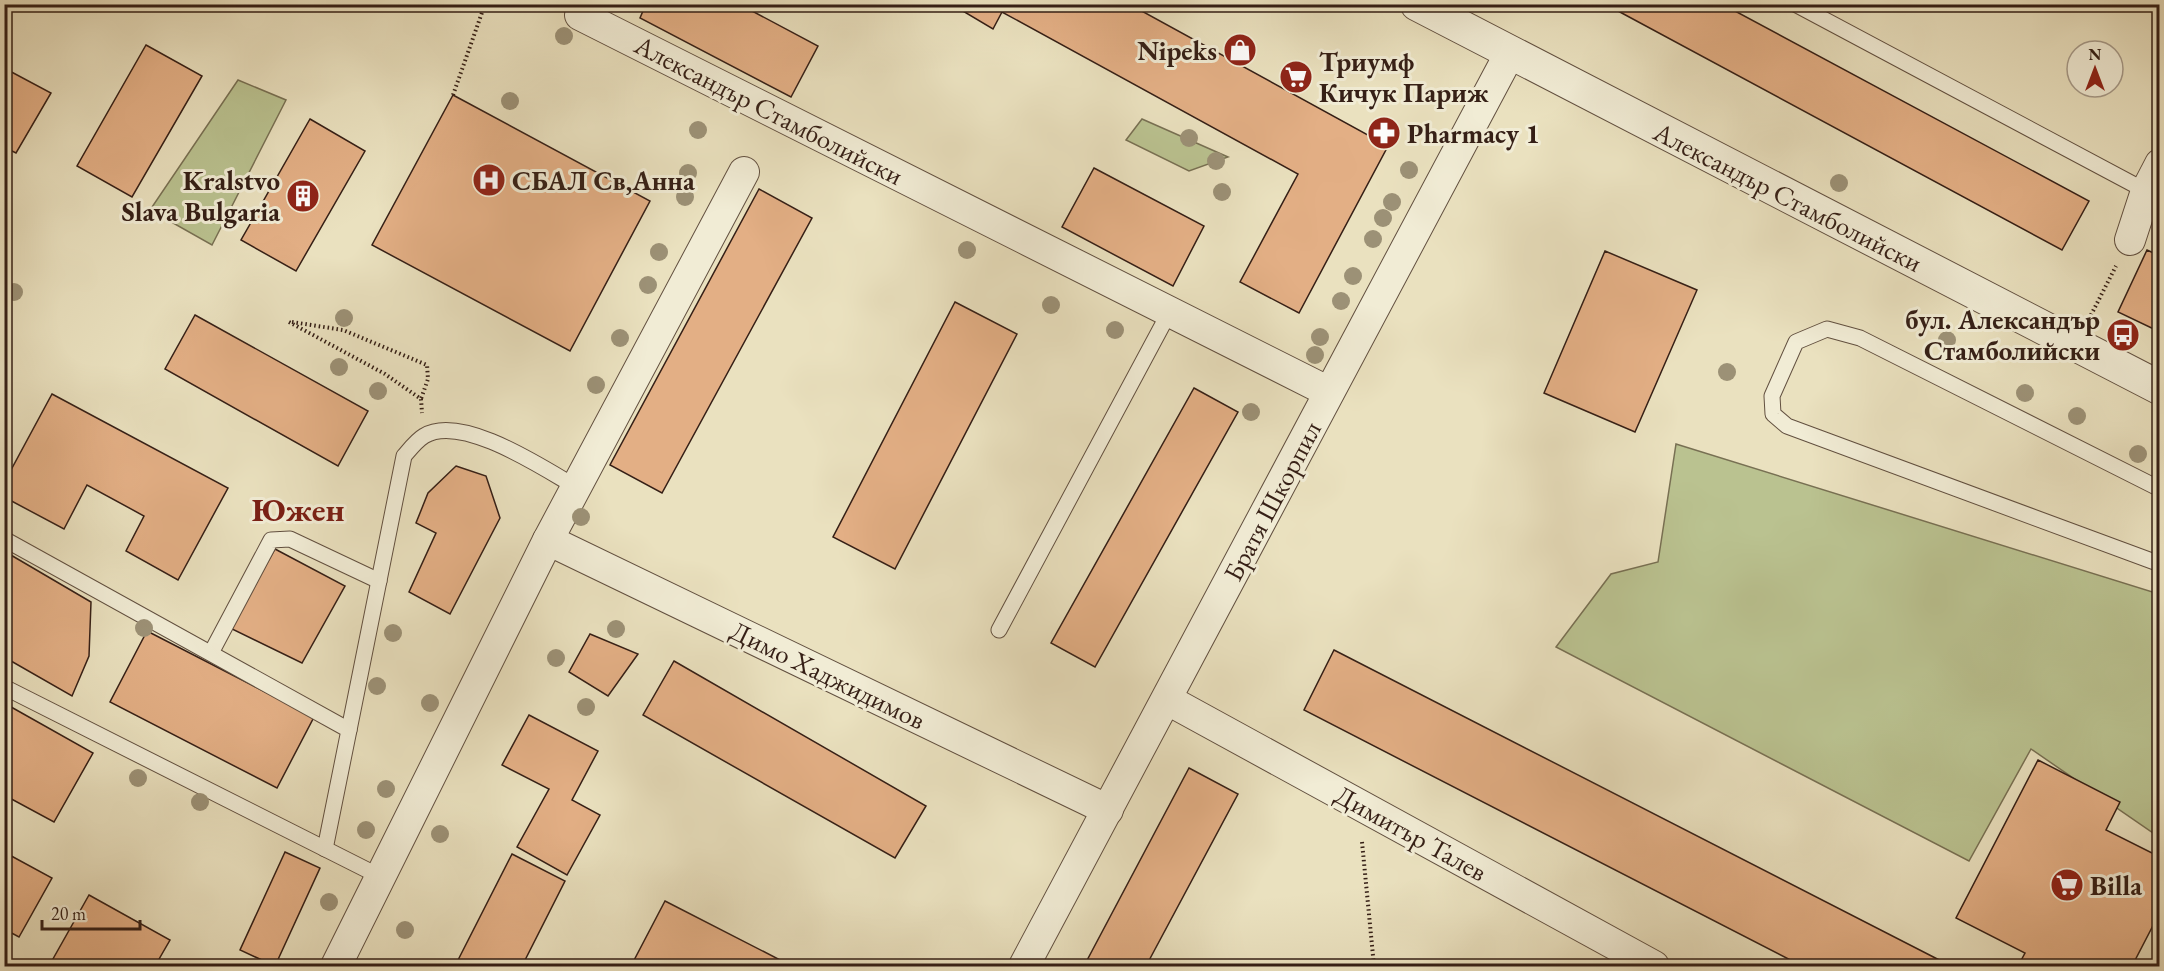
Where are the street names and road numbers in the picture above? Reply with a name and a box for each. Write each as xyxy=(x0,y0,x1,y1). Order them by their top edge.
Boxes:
street label: Александър Стамболийски xyxy=(628,27,909,193)
street label: Александър Стамболийски xyxy=(1647,114,1928,280)
street label: Братя Шкорпил xyxy=(1215,415,1329,587)
street label: Димо Хаджидимов xyxy=(725,613,931,737)
street label: Димитър Талев xyxy=(1329,777,1493,889)

